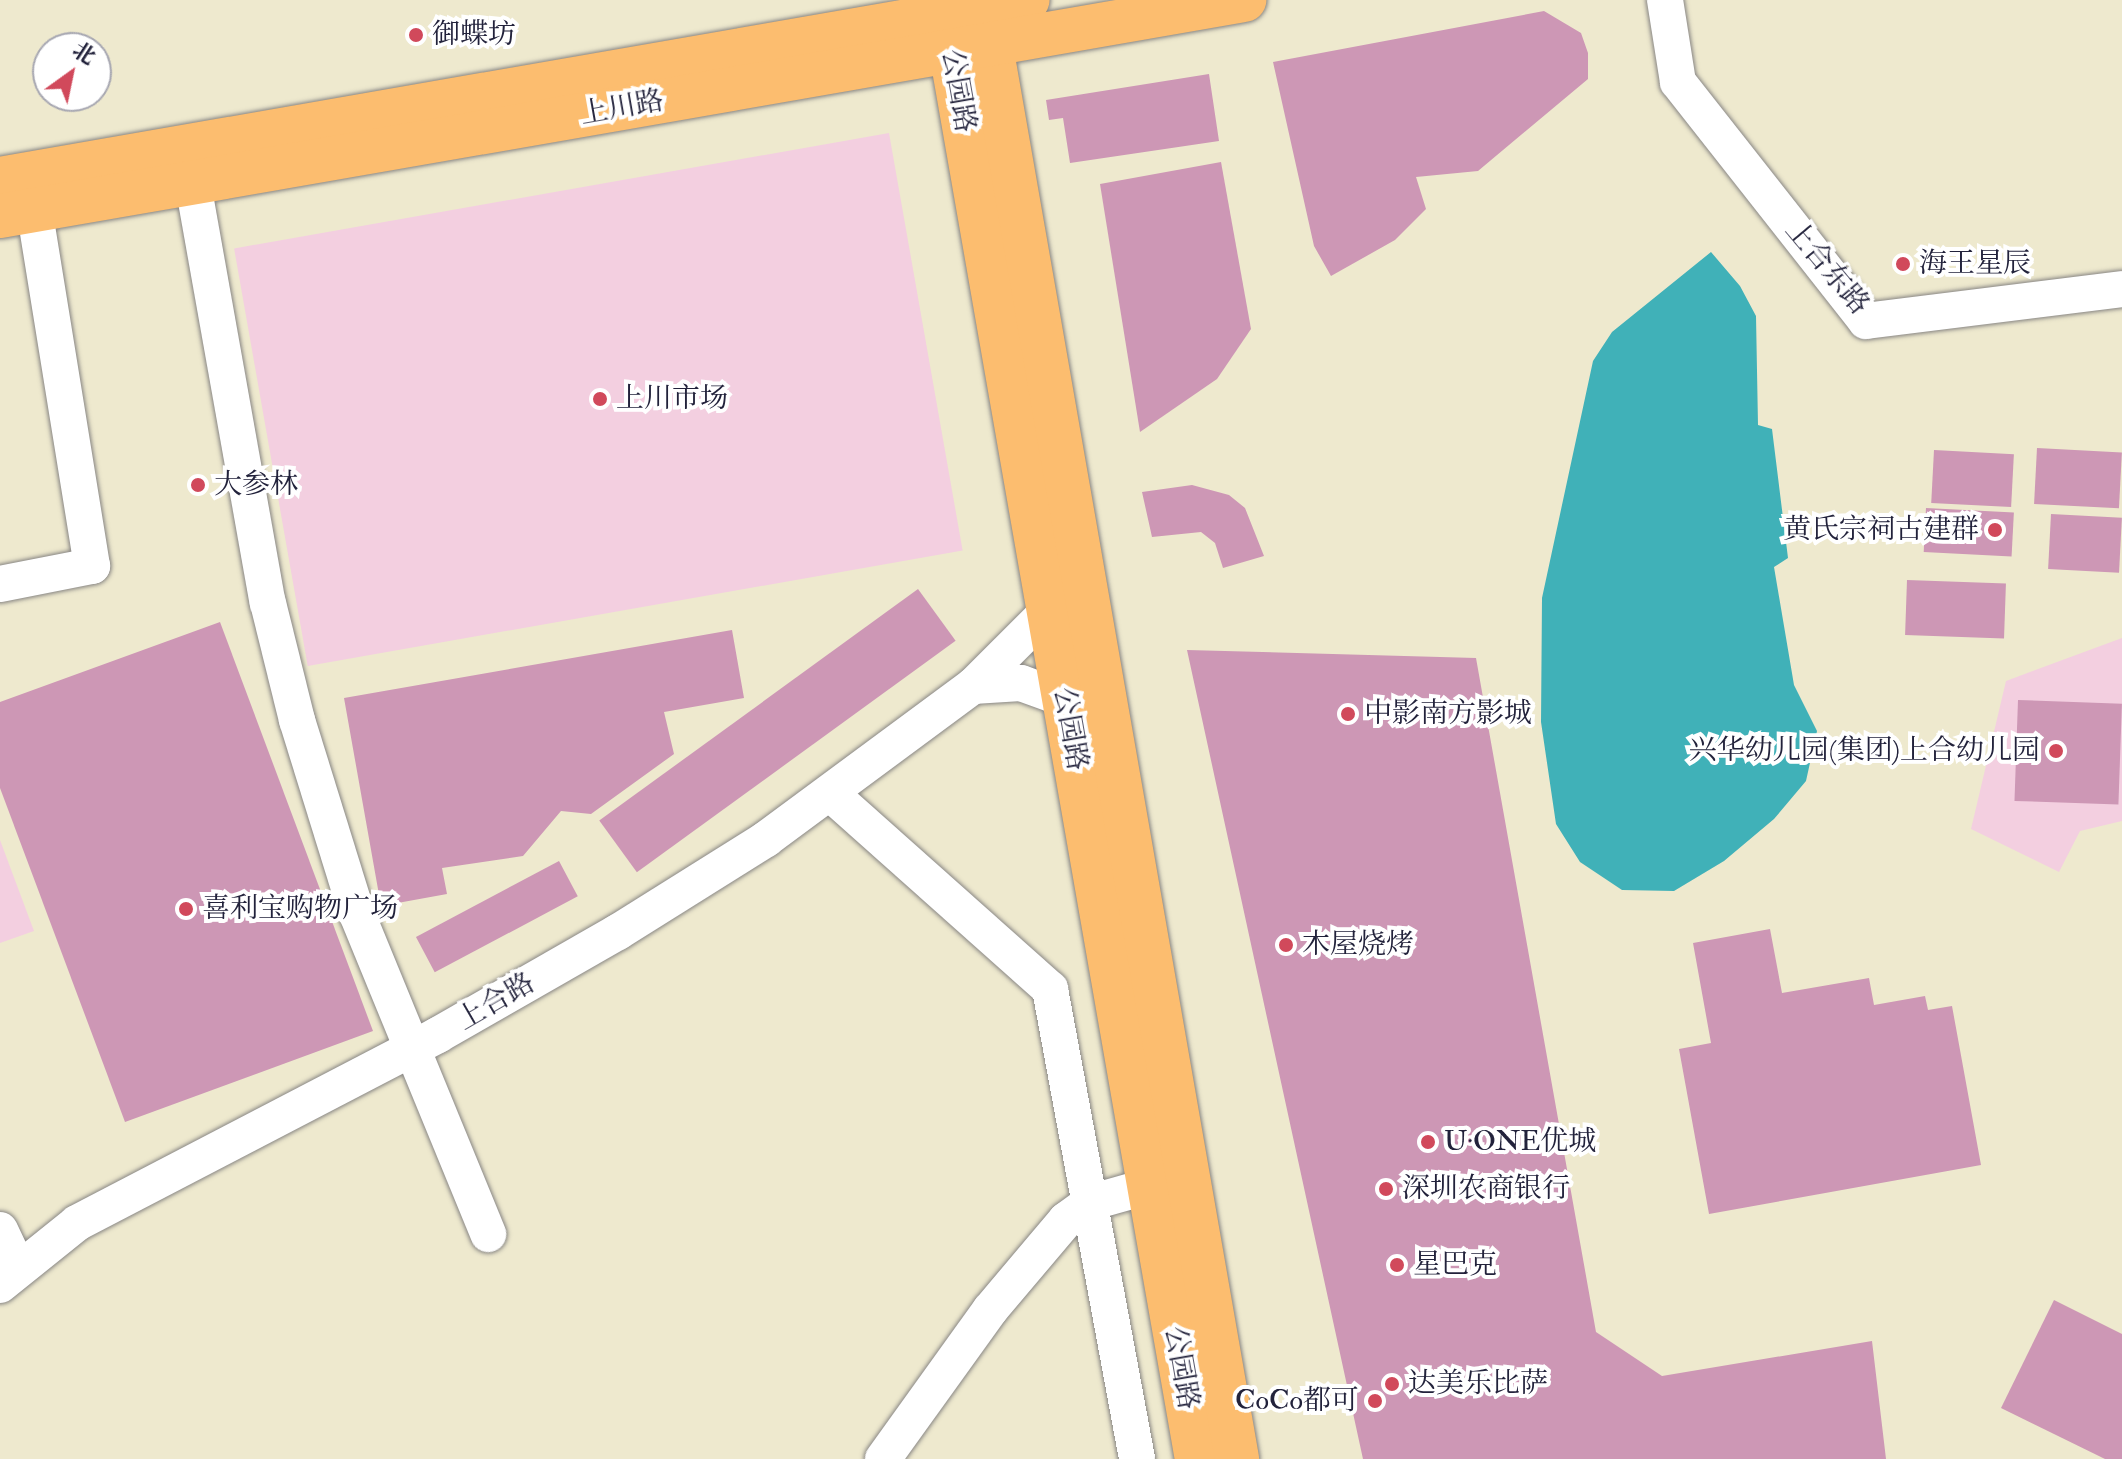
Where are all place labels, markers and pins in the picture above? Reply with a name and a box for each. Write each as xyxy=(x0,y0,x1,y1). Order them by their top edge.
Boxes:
place label: 御蝶坊 xyxy=(432,18,516,52)
marker: 御蝶坊 xyxy=(407,26,425,44)
place label: 海王星辰 xyxy=(1919,247,2031,281)
marker: 海王星辰 xyxy=(1894,255,1912,273)
place label: 上川市场 xyxy=(616,382,728,416)
marker: 上川市场 xyxy=(591,390,609,408)
place label: 大参林 xyxy=(214,468,298,502)
marker: 大参林 xyxy=(189,476,207,494)
place label: 黄氏宗祠古建群 xyxy=(1783,513,1979,547)
marker: 黄氏宗祠古建群 xyxy=(1986,521,2004,539)
place label: 中影南方影城 xyxy=(1364,697,1532,731)
marker: 中影南方影城 xyxy=(1339,705,1357,723)
place label: 兴华幼儿园(集团)上合幼儿园 xyxy=(1689,734,2040,768)
marker: 兴华幼儿园(集团)上合幼儿园 xyxy=(2047,742,2065,760)
place label: 喜利宝购物广场 xyxy=(202,892,398,926)
marker: 喜利宝购物广场 xyxy=(177,900,195,918)
place label: 木屋烧烤 xyxy=(1302,928,1414,962)
marker: 木屋烧烤 xyxy=(1277,936,1295,954)
place label: U·ONE优城 xyxy=(1444,1125,1597,1159)
marker: U·ONE优城 xyxy=(1419,1133,1437,1151)
place label: 深圳农商银行 xyxy=(1402,1172,1570,1206)
marker: 深圳农商银行 xyxy=(1377,1180,1395,1198)
place label: 星巴克 xyxy=(1413,1248,1497,1282)
marker: 星巴克 xyxy=(1388,1256,1406,1274)
place label: 达美乐比萨 xyxy=(1408,1367,1548,1401)
marker: 达美乐比萨 xyxy=(1383,1375,1401,1393)
place label: CoCo都可 xyxy=(1235,1384,1359,1418)
marker: CoCo都可 xyxy=(1366,1392,1384,1410)

